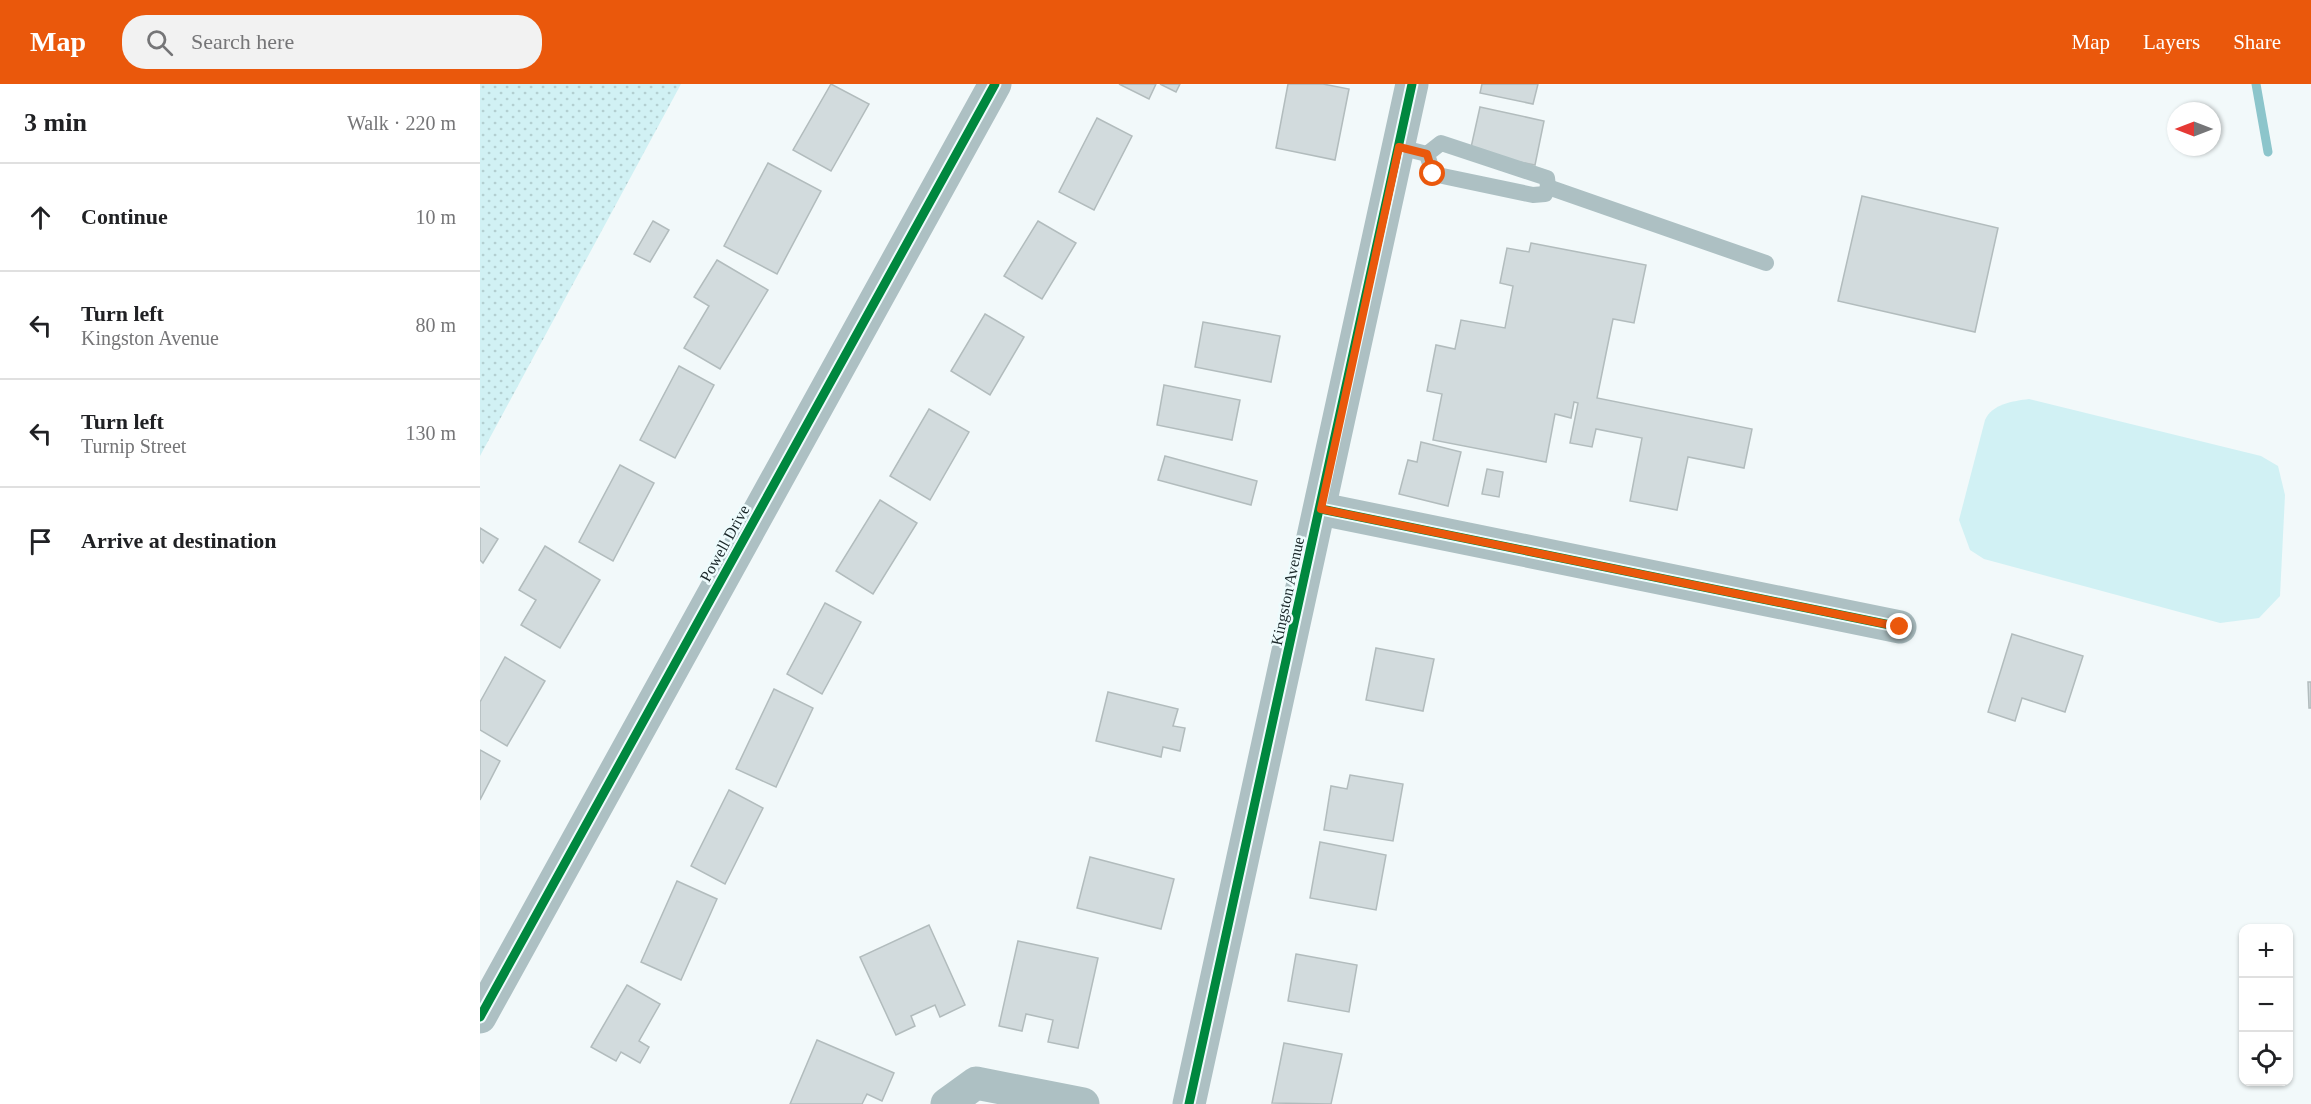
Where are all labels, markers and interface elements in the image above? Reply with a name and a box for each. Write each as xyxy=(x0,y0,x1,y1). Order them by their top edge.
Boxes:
search box xyxy=(122,15,542,69)
text: Map xyxy=(30,26,86,57)
icon: search xyxy=(143,26,176,59)
text: Search here xyxy=(191,29,294,54)
text: Map xyxy=(2072,30,2110,54)
text: Layers xyxy=(2143,30,2200,54)
text: Share xyxy=(2233,30,2281,54)
north arrow xyxy=(2167,102,2221,156)
text: 3 min xyxy=(24,108,87,137)
text: Walk · 220 m xyxy=(347,112,456,134)
route start xyxy=(1419,160,1445,186)
icon: ahead xyxy=(24,201,57,234)
text: Continue xyxy=(81,204,168,229)
text: 10 m xyxy=(415,206,456,228)
text: Turn left xyxy=(81,301,164,326)
icon: left xyxy=(24,309,57,342)
text: 80 m xyxy=(415,314,456,336)
text: Kingston Avenue xyxy=(81,327,219,349)
text: Turn left xyxy=(81,409,164,434)
icon: left xyxy=(24,417,57,450)
text: 130 m xyxy=(405,422,456,444)
text: Turnip Street xyxy=(81,435,186,457)
street label: Powell Drive xyxy=(696,502,752,584)
icon: arrive xyxy=(24,525,57,558)
text: Arrive at destination xyxy=(81,528,277,553)
street label: Kingston Avenue xyxy=(1268,535,1308,647)
route end xyxy=(1886,613,1912,639)
map controls xyxy=(2239,924,2293,1086)
button: + xyxy=(2239,924,2293,978)
button: − xyxy=(2239,978,2293,1032)
button: locate xyxy=(2239,1032,2293,1086)

